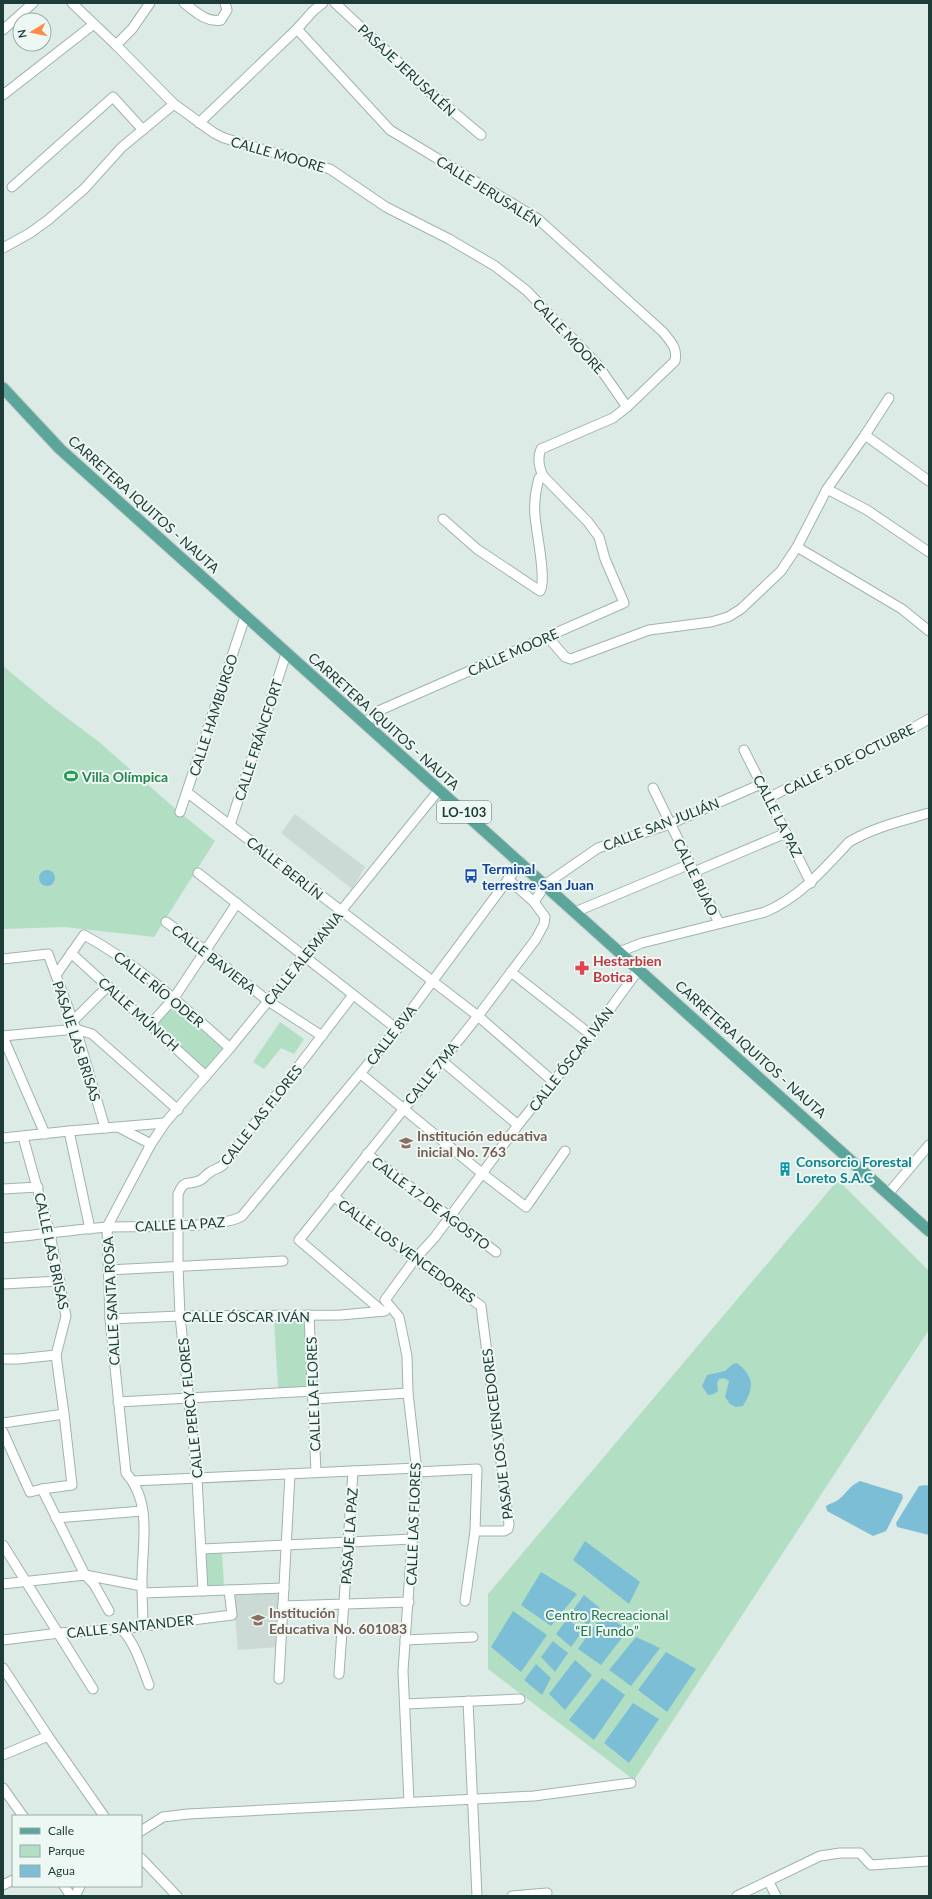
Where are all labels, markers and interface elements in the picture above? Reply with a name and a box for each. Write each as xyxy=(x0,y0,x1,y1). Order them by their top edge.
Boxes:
north arrow xyxy=(12,12,52,52)
street label: PASAJE JERUSALÉN xyxy=(355,20,459,120)
text: N xyxy=(15,29,29,39)
street label: CALLE MOORE xyxy=(229,132,327,176)
street label: CALLE JERUSALÉN xyxy=(433,152,545,230)
street label: CALLE MOORE xyxy=(530,295,608,377)
street label: CARRETERA IQUITOS - NAUTA xyxy=(65,432,223,577)
street label: CALLE MOORE xyxy=(465,624,561,680)
street label: CARRETERA IQUITOS - NAUTA xyxy=(305,649,463,794)
street label: CALLE HAMBURGO xyxy=(185,652,241,778)
street label: CALLE FRÁNCFORT xyxy=(230,676,286,803)
street label: CALLE 5 DE OCTUBRE xyxy=(781,720,917,798)
sports icon: Villa Olímpica xyxy=(63,768,79,784)
place label: Villa Olímpica xyxy=(81,768,168,785)
street label: CALLE LA PAZ xyxy=(750,772,806,860)
street label: CALLE SAN JULIÁN xyxy=(600,794,722,854)
road number: LO-103 xyxy=(437,801,491,823)
street label: CALLE BERLÍN xyxy=(243,833,327,903)
street label: CALLE BIJAO xyxy=(670,835,722,919)
place label: Terminal terrestre San Juan xyxy=(482,860,594,893)
bus stop icon: Terminal terrestre San Juan xyxy=(463,868,479,884)
street label: CALLE ALEMANIA xyxy=(260,907,346,1008)
street label: CALLE BAVIERA xyxy=(168,921,260,997)
street label: CALLE RÍO ODER xyxy=(110,947,208,1031)
place label: Hestarbien Botica xyxy=(593,952,662,985)
pharmacy icon: Hestarbien Botica xyxy=(574,960,590,976)
street label: CALLE MÚNICH xyxy=(95,973,183,1055)
street label: CARRETERA IQUITOS - NAUTA xyxy=(672,977,830,1122)
street label: PASAJE LAS BRISAS xyxy=(49,979,105,1103)
street label: CALLE 8VA xyxy=(362,1001,420,1068)
street label: CALLE ÓSCAR IVÁN xyxy=(525,1003,617,1115)
street label: CALLE 7MA xyxy=(401,1038,462,1108)
street label: CALLE LAS FLORES xyxy=(216,1061,306,1169)
place label: Institución educativa inicial No. 763 xyxy=(417,1127,547,1160)
school or university icon: Institución educativa inicial No. 763 xyxy=(398,1135,414,1151)
street label: CALLE 17 DE AGOSTO xyxy=(368,1153,494,1253)
place label: Consorcio Forestal Loreto S.A.C xyxy=(796,1153,912,1186)
building icon: Consorcio Forestal Loreto S.A.C xyxy=(777,1161,793,1177)
street label: CALLE LAS BRISAS xyxy=(31,1191,73,1311)
street label: CALLE LOS VENCEDORES xyxy=(335,1195,479,1307)
street label: CALLE LA PAZ xyxy=(134,1213,226,1235)
street label: CALLE SANTA ROSA xyxy=(99,1236,123,1366)
street label: CALLE ÓSCAR IVÁN xyxy=(182,1308,310,1325)
street label: CALLE LA FLORES xyxy=(302,1336,324,1452)
street label: CALLE PERCY FLORES xyxy=(174,1337,206,1479)
street label: PASAJE LOS VENCEDORES xyxy=(478,1347,516,1521)
street label: CALLE LAS FLORES xyxy=(402,1462,424,1586)
street label: PASAJE LA PAZ xyxy=(337,1487,361,1585)
place label: Institución Educativa No. 601083 xyxy=(269,1604,407,1637)
park label: Centro Recreacional “El Fundo” xyxy=(545,1606,669,1639)
street label: CALLE SANTANDER xyxy=(66,1611,194,1641)
school or university icon: Institución Educativa No. 601083 xyxy=(250,1612,266,1628)
legend xyxy=(12,1815,142,1887)
text: Calle xyxy=(48,1823,74,1838)
text: Parque xyxy=(48,1843,85,1858)
text: Agua xyxy=(48,1863,75,1878)

